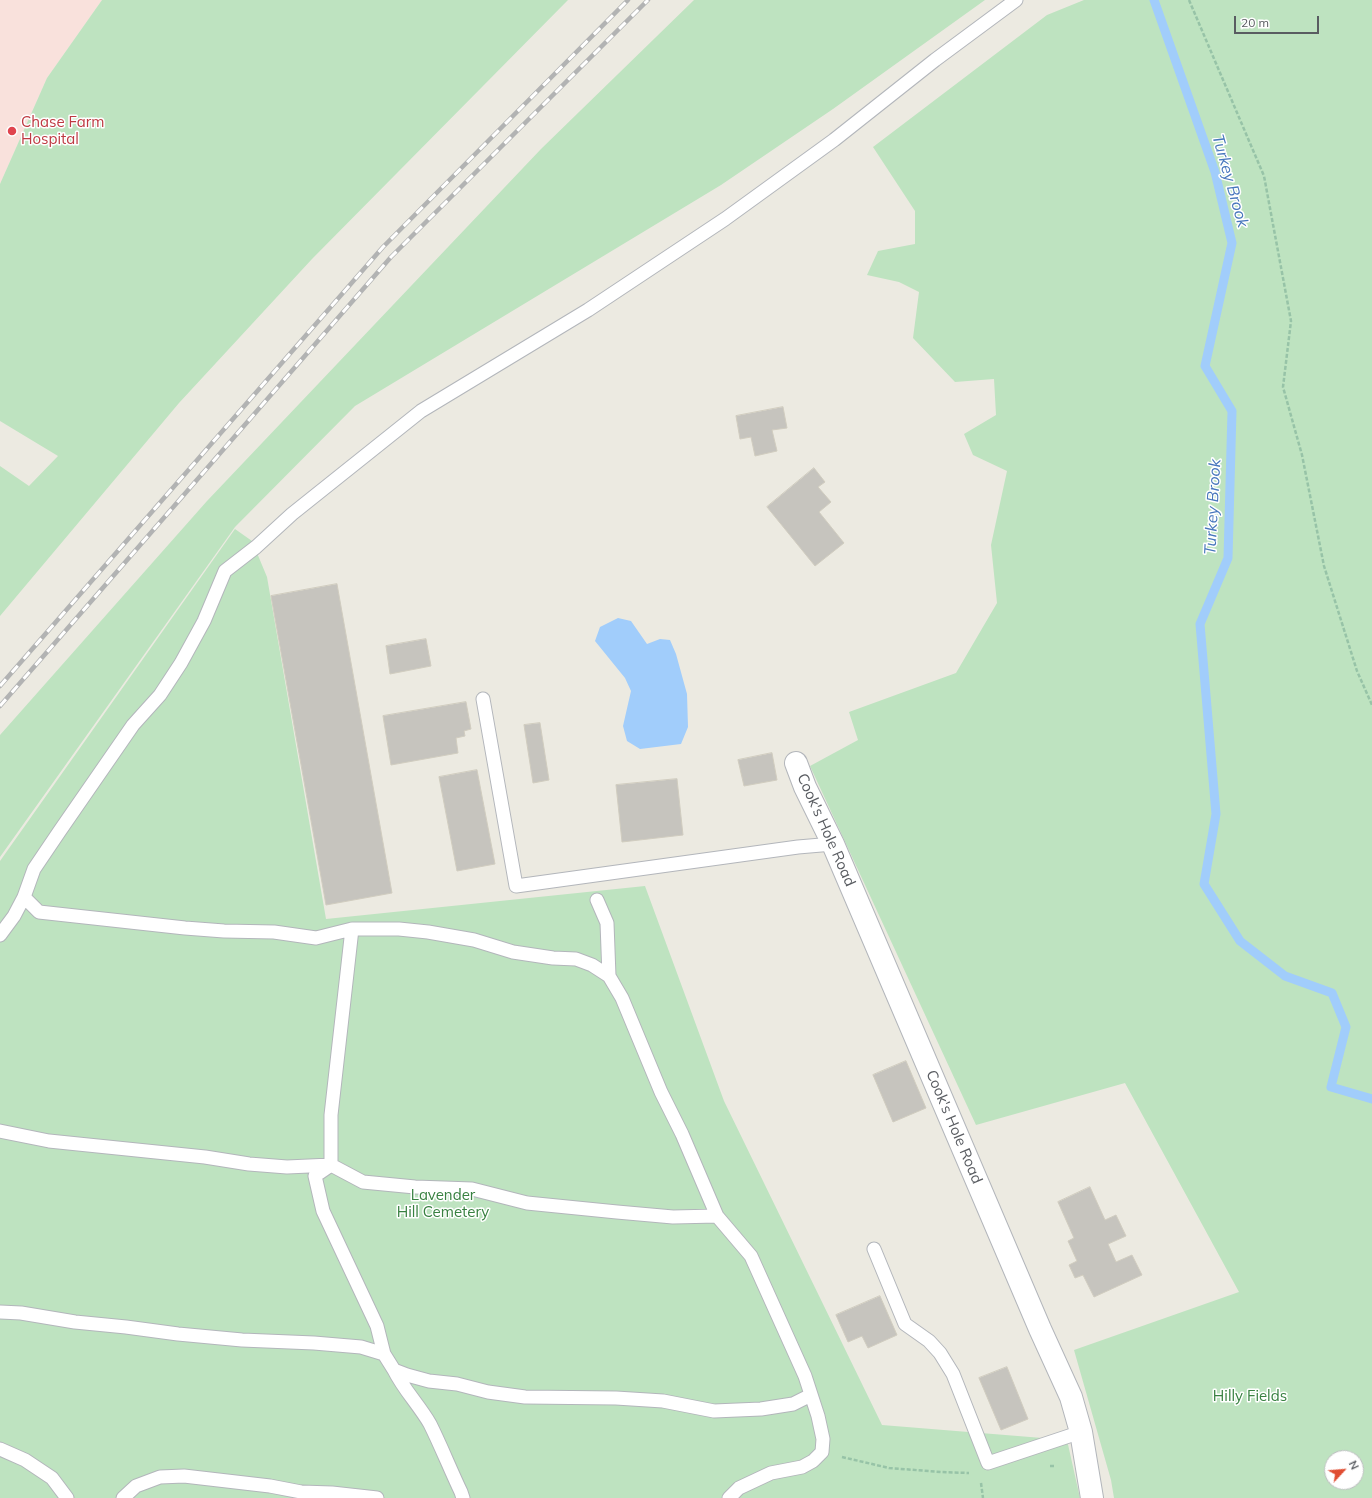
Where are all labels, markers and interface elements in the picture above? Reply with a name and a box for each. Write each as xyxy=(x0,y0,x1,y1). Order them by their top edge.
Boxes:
scale bar xyxy=(1236,8,1321,34)
text: 20 m xyxy=(1241,15,1269,30)
place label: Chase Farm Hospital xyxy=(21,113,104,148)
marker: Chase Farm Hospital xyxy=(6,125,18,137)
water label: Turkey Brook xyxy=(1208,132,1252,230)
water label: Turkey Brook xyxy=(1201,459,1225,555)
street label: Cook's Hole Road xyxy=(793,771,859,889)
street label: Cook's Hole Road xyxy=(922,1067,986,1187)
park label: Lavender Hill Cemetery xyxy=(397,1186,489,1221)
park label: Hilly Fields xyxy=(1213,1387,1287,1405)
north arrow xyxy=(1324,1450,1364,1490)
text: N xyxy=(1346,1458,1362,1472)

